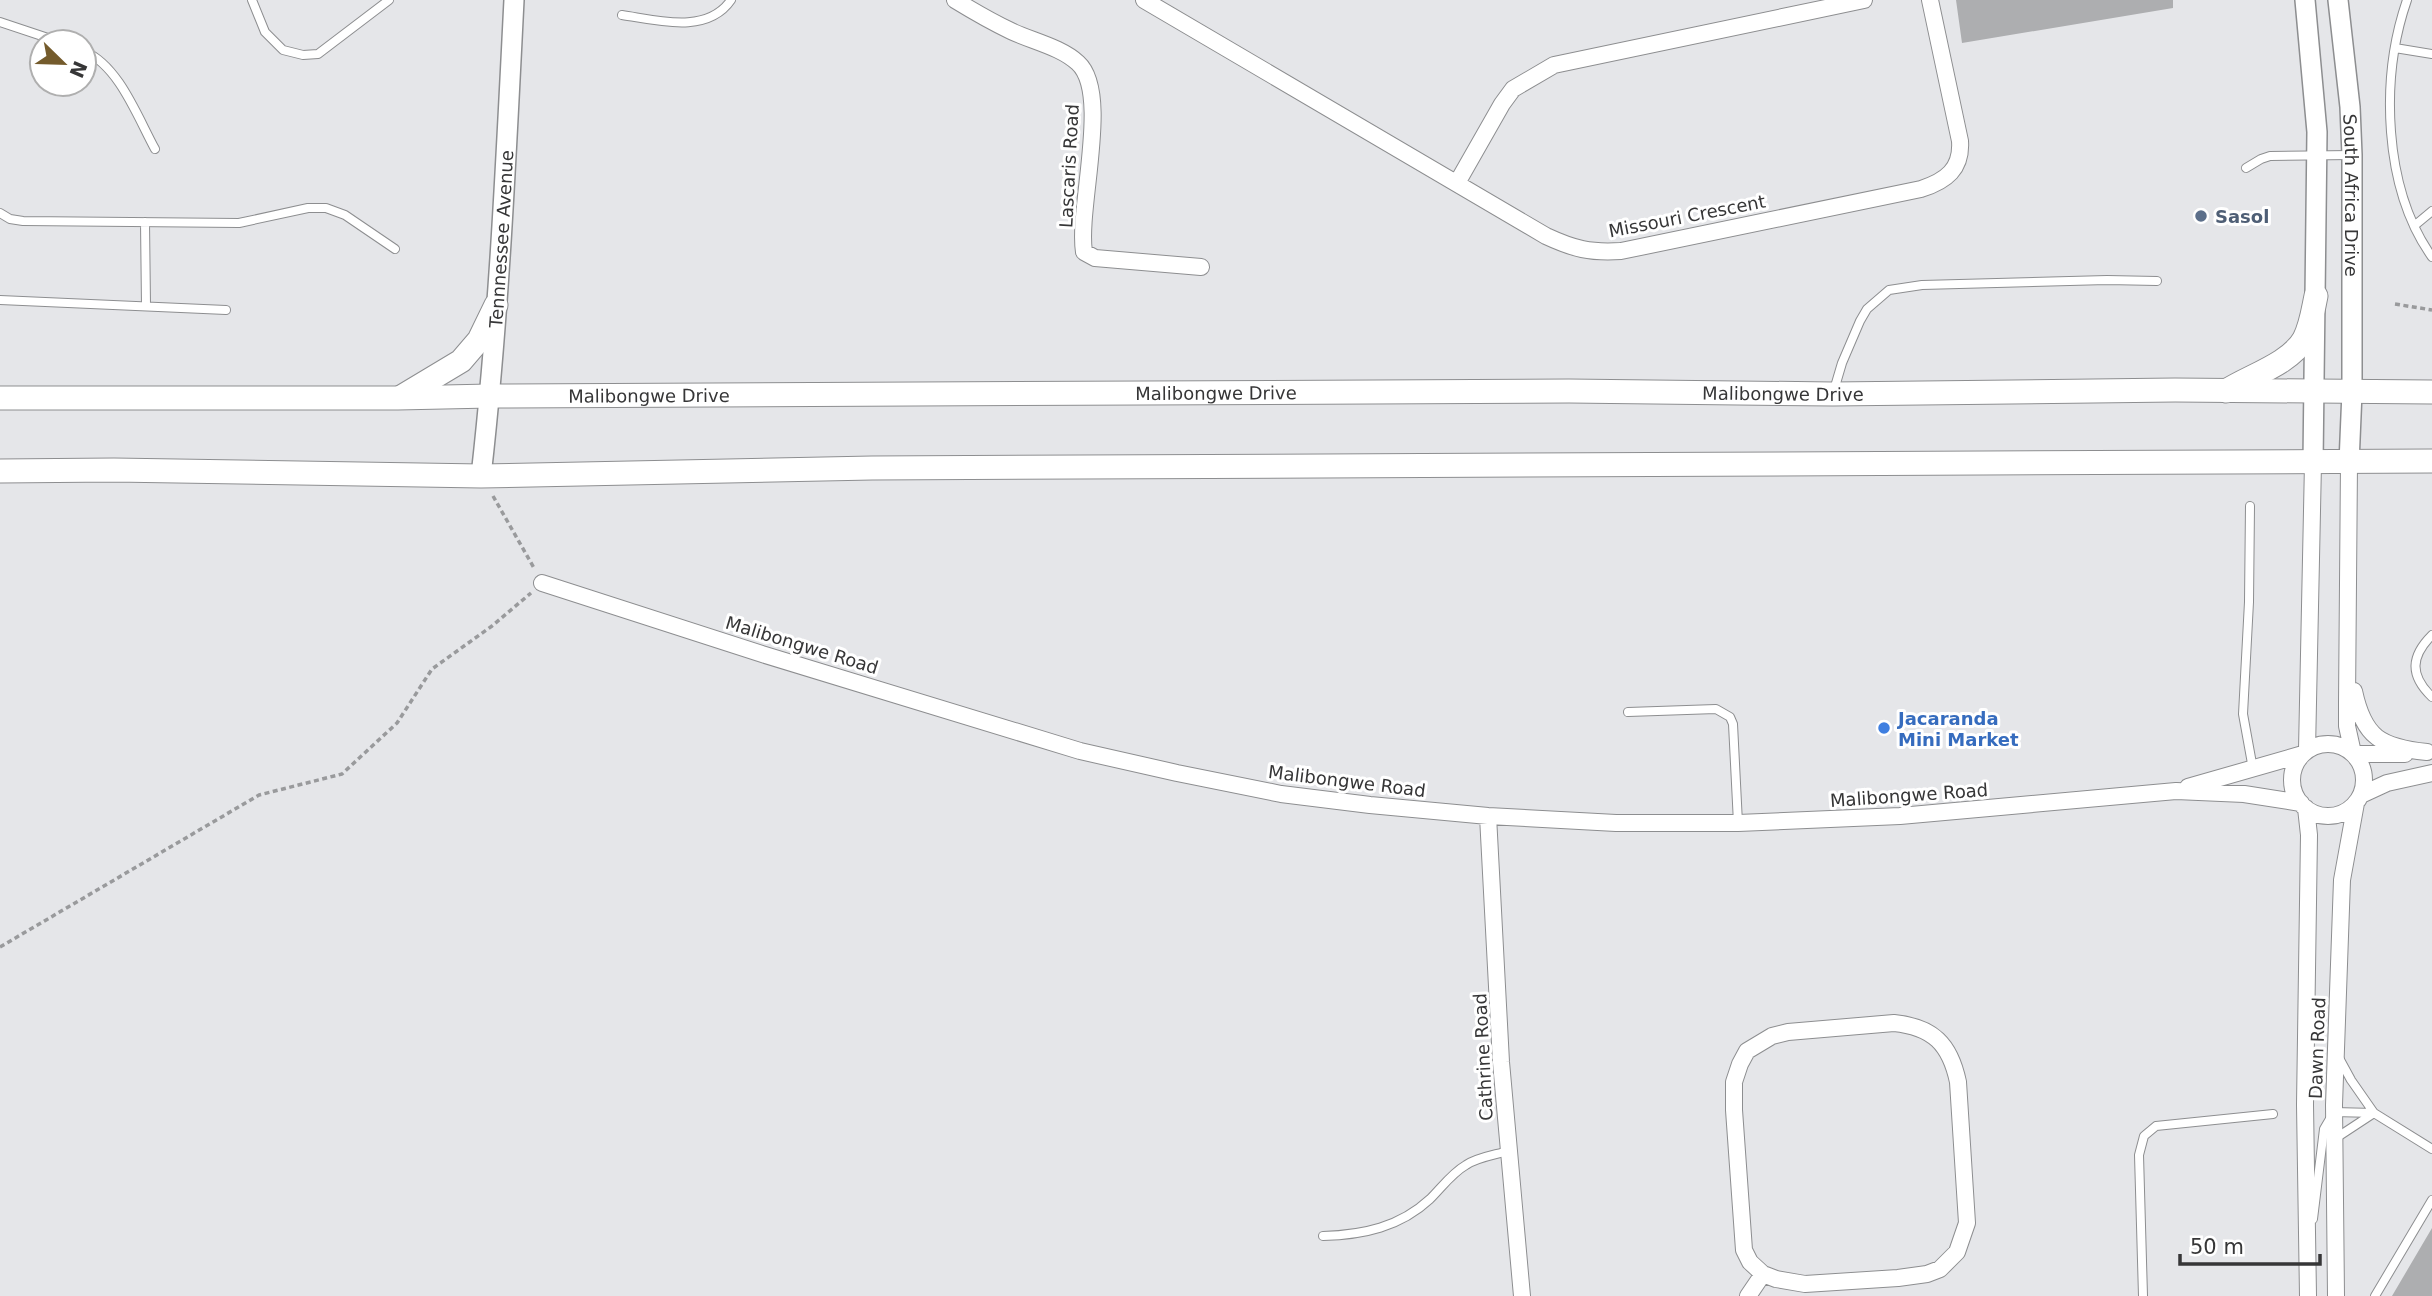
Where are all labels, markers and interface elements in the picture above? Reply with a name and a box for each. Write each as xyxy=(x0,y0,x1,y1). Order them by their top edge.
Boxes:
north arrow xyxy=(28,28,98,98)
text: N xyxy=(65,58,92,81)
street label: Lascaris Road xyxy=(1055,104,1083,228)
street label: South Africa Drive xyxy=(2340,113,2363,277)
street label: Tennnessee Avenue xyxy=(484,149,517,329)
street label: Missouri Crescent xyxy=(1607,190,1767,242)
place label: Sasol xyxy=(2215,206,2269,227)
marker: Sasol xyxy=(2193,208,2209,224)
street label: Malibongwe Drive xyxy=(1135,382,1297,404)
street label: Malibongwe Drive xyxy=(1702,382,1864,405)
street label: Malibongwe Drive xyxy=(568,384,730,406)
street label: Malibongwe Road xyxy=(723,612,881,678)
place label: Jacaranda Mini Market xyxy=(1896,708,2019,750)
marker: Jacaranda Mini Market xyxy=(1876,720,1892,736)
street label: Malibongwe Road xyxy=(1267,761,1427,801)
street label: Malibongwe Road xyxy=(1829,779,1989,811)
street label: Cathrine Road xyxy=(1469,993,1497,1121)
street label: Dawn Road xyxy=(2305,997,2329,1099)
scale bar xyxy=(2180,1222,2320,1266)
text: 50 m xyxy=(2190,1235,2244,1259)

